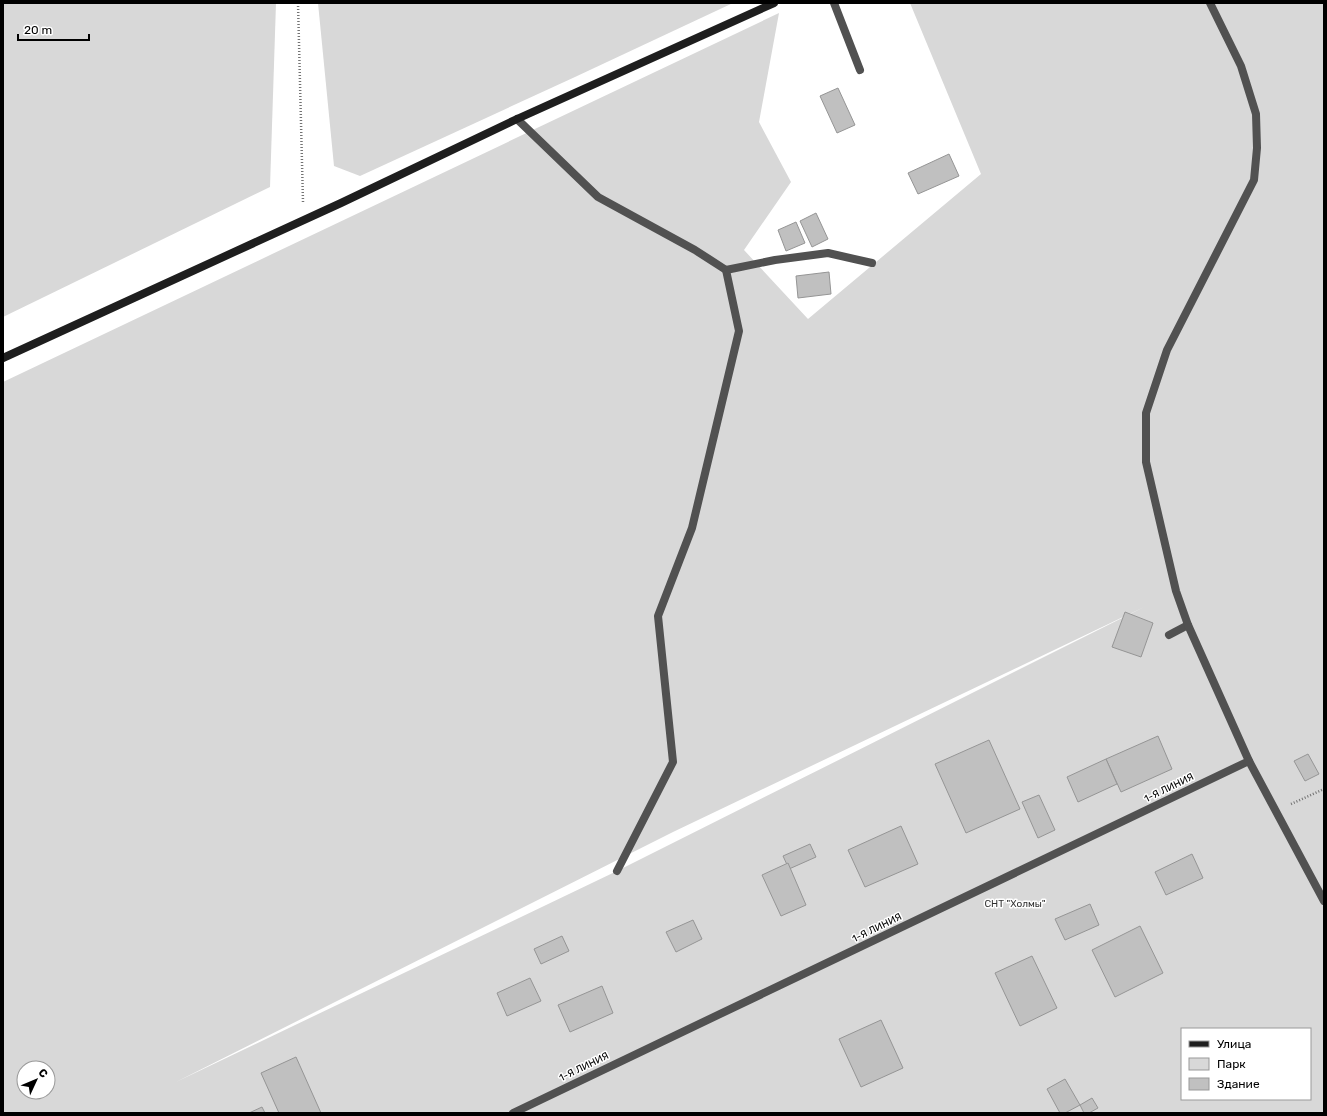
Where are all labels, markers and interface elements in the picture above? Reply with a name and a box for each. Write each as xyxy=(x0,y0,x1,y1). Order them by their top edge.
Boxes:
scale bar xyxy=(18,16,89,42)
text: 20 m xyxy=(24,23,52,37)
street label: 1-Я ЛИНИЯ xyxy=(1142,771,1196,805)
park label: СНТ "Холмы" xyxy=(984,898,1046,910)
street label: 1-Я ЛИНИЯ xyxy=(850,911,904,945)
legend xyxy=(1181,1028,1311,1100)
text: Улица xyxy=(1217,1037,1251,1051)
street label: 1-Я ЛИНИЯ xyxy=(557,1050,611,1084)
text: Парк xyxy=(1217,1057,1246,1071)
north arrow xyxy=(16,1060,56,1100)
text: С xyxy=(35,1066,50,1081)
text: Здание xyxy=(1217,1077,1260,1091)

